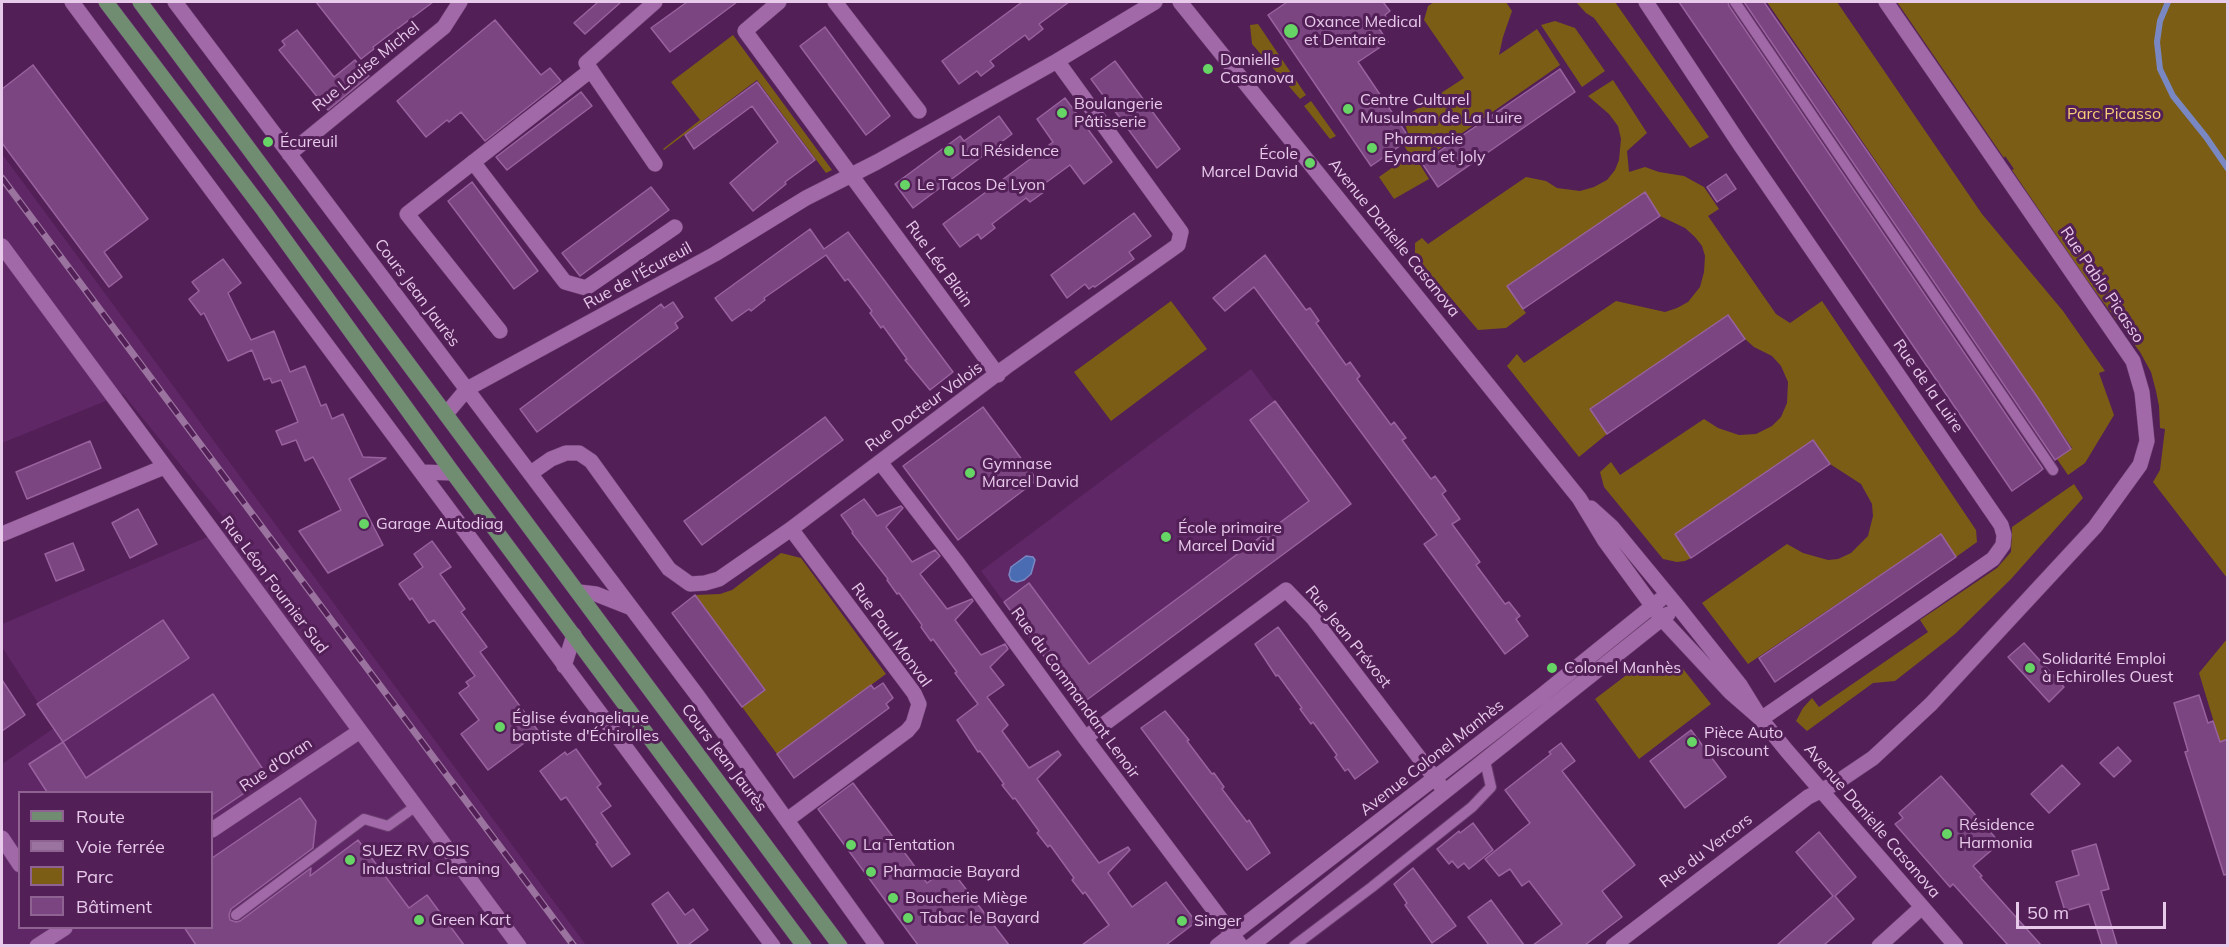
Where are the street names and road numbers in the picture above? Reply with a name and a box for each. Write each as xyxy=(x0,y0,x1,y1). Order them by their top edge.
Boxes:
street label: Rue Louise Michel xyxy=(309,18,423,116)
street label: Avenue Danielle Casanova xyxy=(1324,155,1464,321)
street label: Rue Léa Blain xyxy=(901,217,977,311)
street label: Rue Pablo Picasso xyxy=(2056,223,2148,347)
street label: Cours Jean Jaurès xyxy=(370,235,464,351)
street label: Rue de l'Écureuil xyxy=(581,238,695,314)
street label: Rue de la Luire xyxy=(1889,336,1967,436)
street label: Rue Docteur Valois xyxy=(862,358,986,456)
street label: Rue Léon Fournier Sud xyxy=(216,513,332,657)
street label: Rue Paul Monval xyxy=(847,579,935,691)
street label: Rue Jean Prévost xyxy=(1301,582,1395,692)
street label: Rue du Commandant Lenoir xyxy=(1007,604,1143,782)
street label: Avenue Colonel Manhès xyxy=(1356,696,1508,820)
street label: Cours Jean Jaurès xyxy=(677,700,771,816)
street label: Rue d'Oran xyxy=(236,734,316,796)
street label: Avenue Danielle Casanova xyxy=(1800,740,1944,902)
street label: Rue du Vercors xyxy=(1656,810,1756,892)

